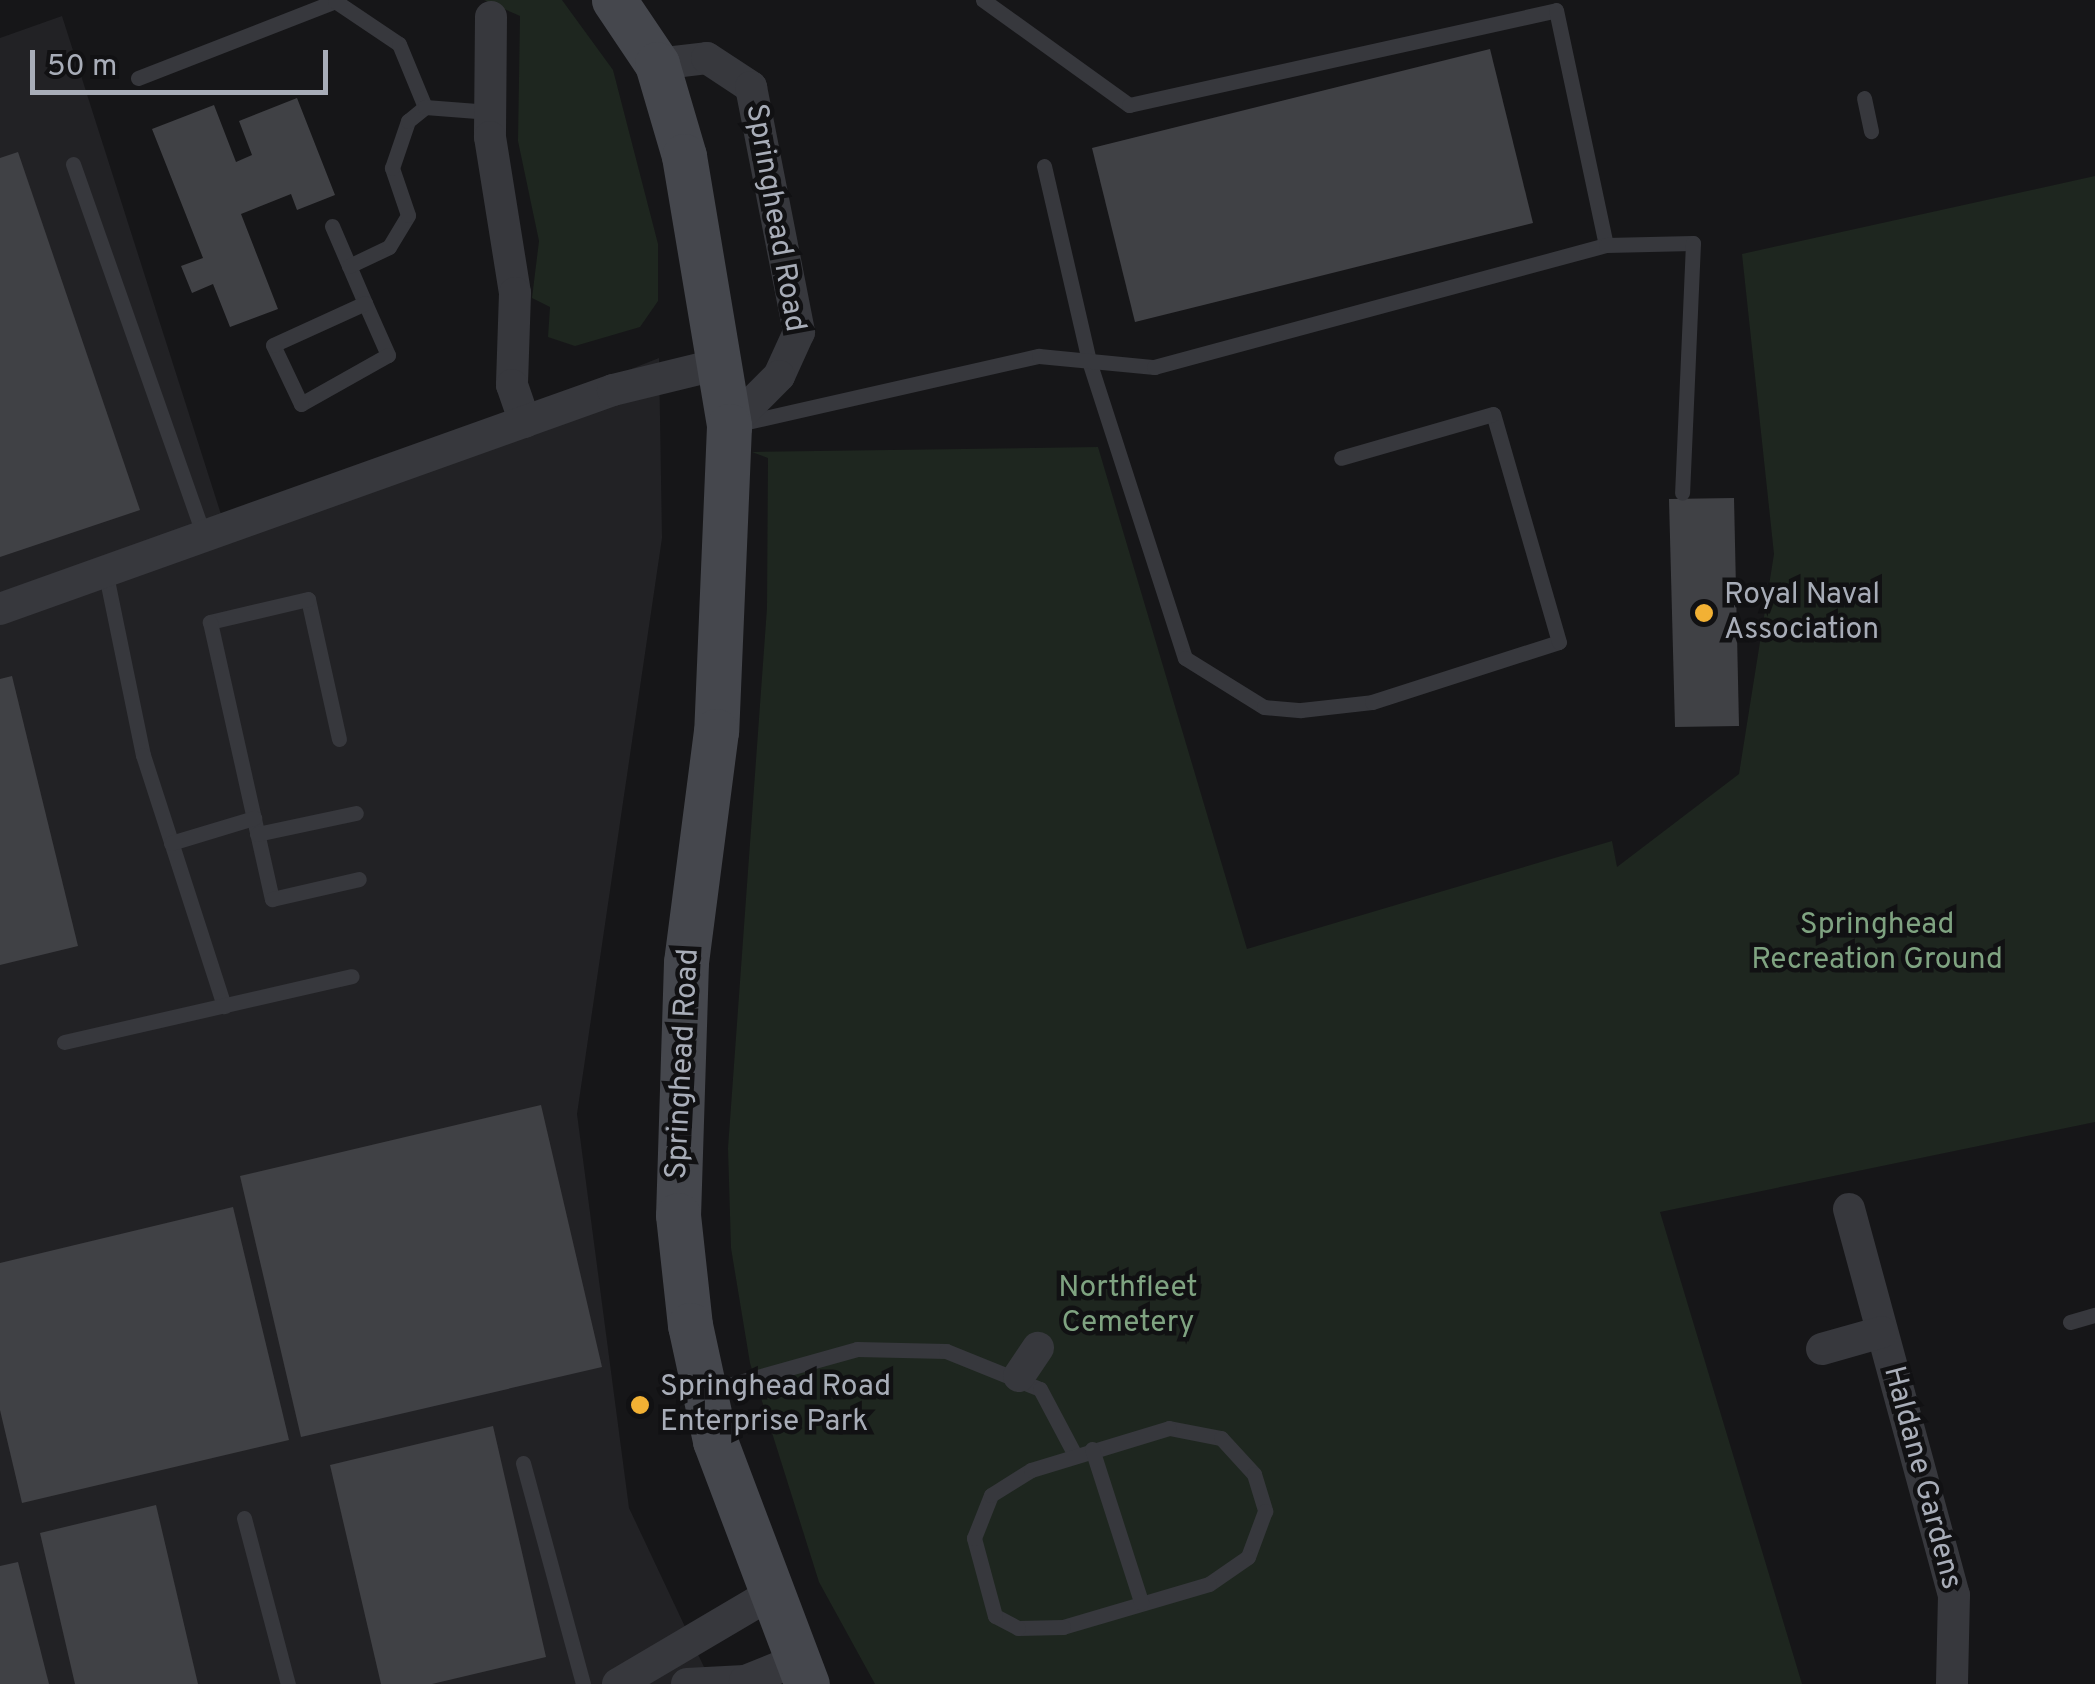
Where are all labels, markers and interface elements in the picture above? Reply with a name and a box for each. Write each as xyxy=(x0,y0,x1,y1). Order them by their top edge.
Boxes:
scale bar xyxy=(35,30,332,92)
text: 50 m xyxy=(47,49,117,86)
street label: Springhead Road xyxy=(736,101,812,335)
place label: Royal Naval Association xyxy=(1724,578,1880,648)
marker: Royal Naval Association xyxy=(1693,602,1715,624)
park label: Springhead Recreation Ground xyxy=(1751,908,2003,978)
street label: Springhead Road xyxy=(660,948,708,1180)
park label: Northfleet Cemetery xyxy=(1058,1271,1198,1342)
street label: Haldane Gardens xyxy=(1874,1363,1968,1593)
place label: Springhead Road Enterprise Park xyxy=(660,1370,891,1440)
marker: Springhead Road Enterprise Park xyxy=(629,1394,651,1416)

